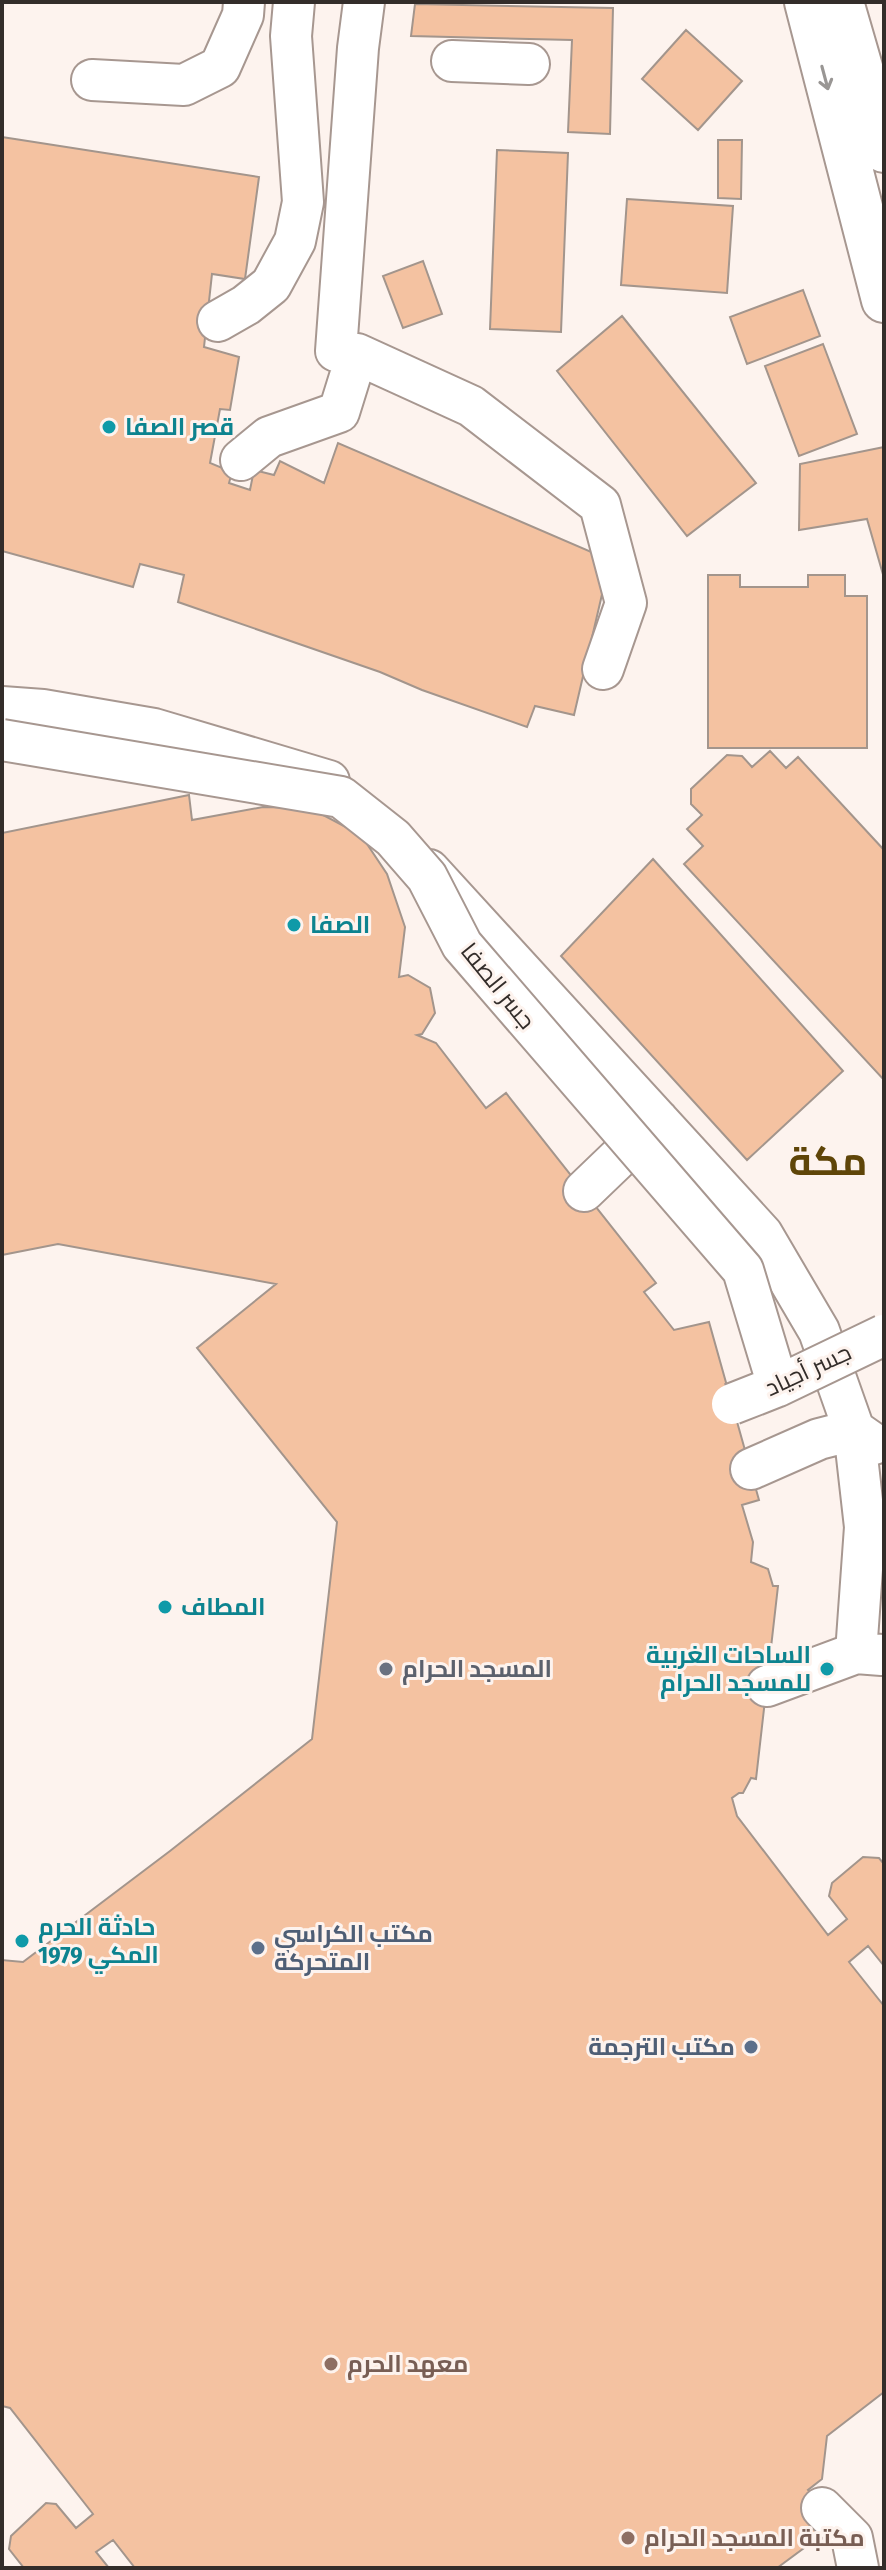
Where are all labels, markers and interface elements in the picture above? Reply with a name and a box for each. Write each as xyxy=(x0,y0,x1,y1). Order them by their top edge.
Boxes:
one-way arrow xyxy=(819,64,834,90)
place label: قصر الصفا xyxy=(125,413,234,441)
marker: قصر الصفا xyxy=(100,418,118,436)
place label: الصفا xyxy=(310,911,370,939)
marker: الصفا xyxy=(285,916,303,934)
street label: جسر الصفا xyxy=(455,937,541,1035)
district label: مكة xyxy=(788,1138,868,1186)
street label: جسر أجياد xyxy=(760,1336,856,1402)
place label: المطاف xyxy=(181,1593,265,1621)
marker: المطاف xyxy=(156,1598,174,1616)
place label: الساحات الغربية للمسجد الحرام xyxy=(646,1641,811,1699)
place label: المسجد الحرام xyxy=(402,1655,552,1685)
marker: المسجد الحرام xyxy=(377,1660,395,1678)
marker: الساحات الغربية للمسجد الحرام xyxy=(818,1660,836,1678)
place label: حادثة الحرم المكي 1979 xyxy=(38,1913,159,1974)
place label: مكتب الكراسي المتحركة xyxy=(274,1920,433,1976)
marker: حادثة الحرم المكي 1979 xyxy=(13,1932,31,1950)
marker: مكتب الكراسي المتحركة xyxy=(249,1939,267,1957)
place label: مكتب الترجمة xyxy=(588,2033,735,2061)
marker: مكتب الترجمة xyxy=(742,2038,760,2056)
place label: معهد الحرم xyxy=(347,2350,468,2380)
marker: معهد الحرم xyxy=(322,2355,340,2373)
place label: مكتبة المسجد الحرام xyxy=(644,2524,865,2554)
marker: مكتبة المسجد الحرام xyxy=(619,2529,637,2547)

